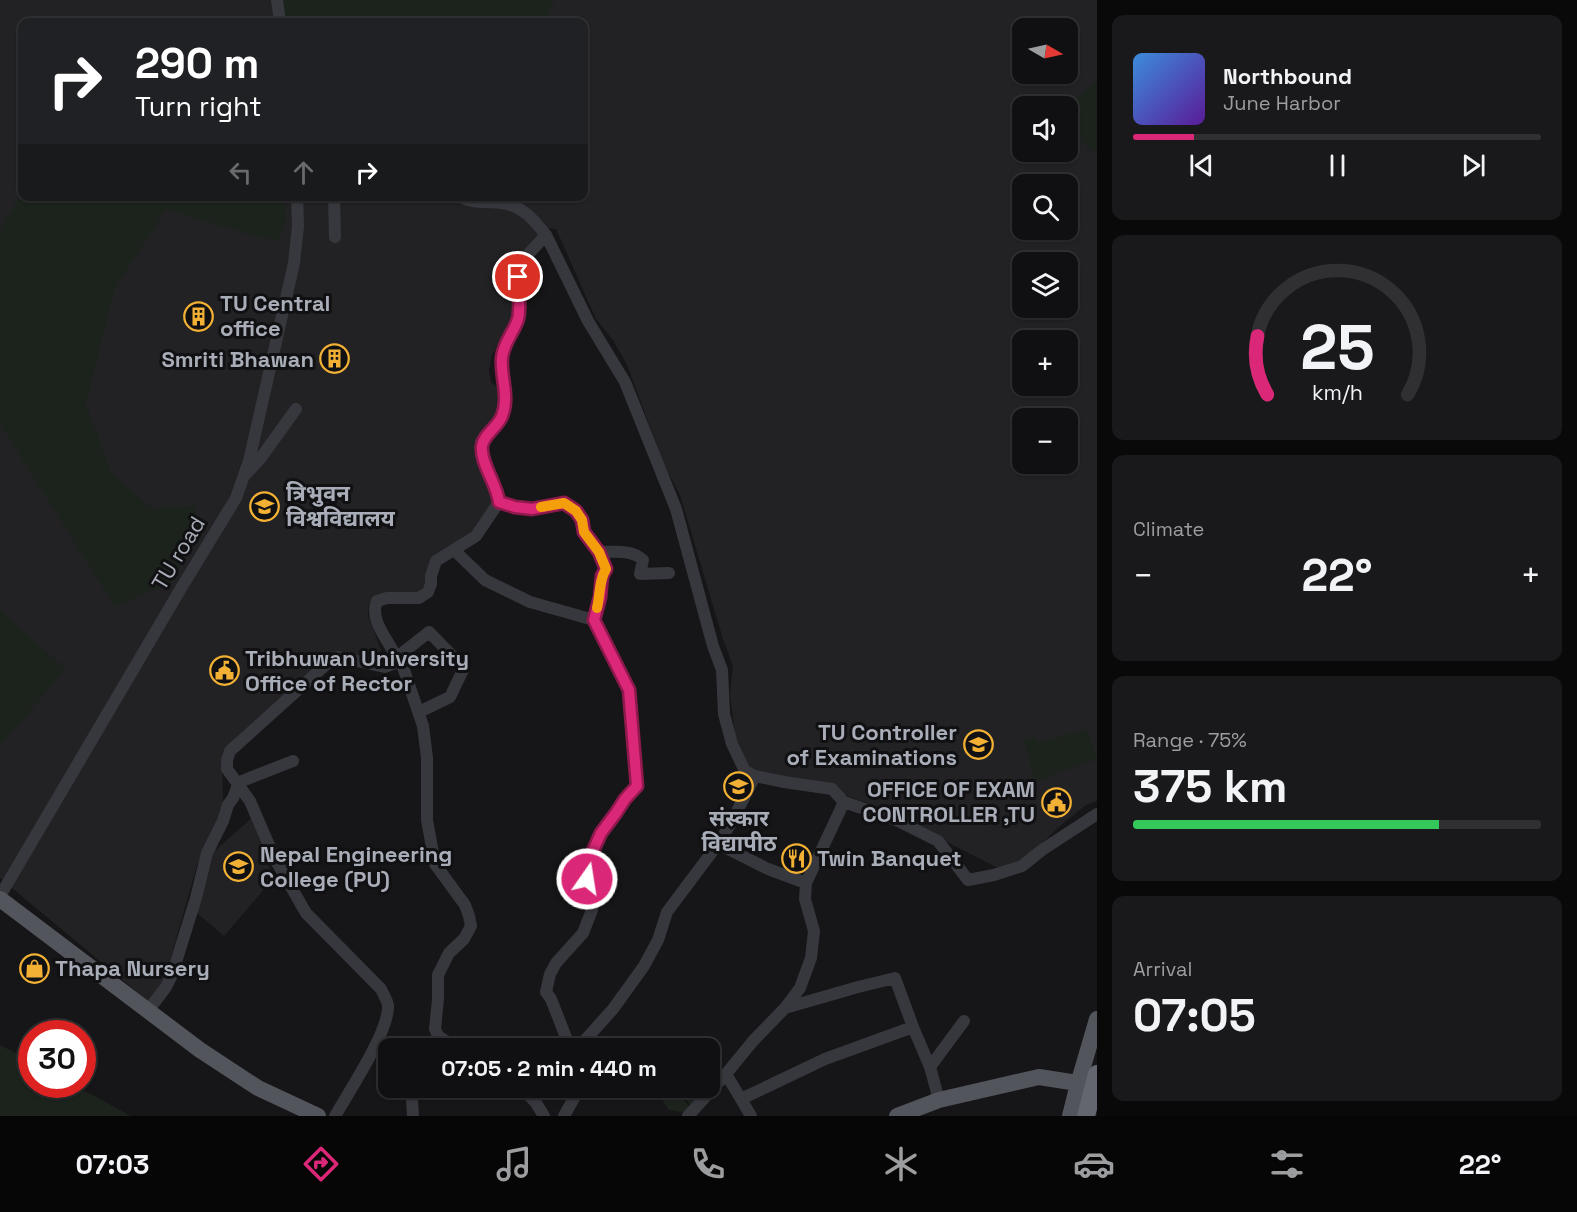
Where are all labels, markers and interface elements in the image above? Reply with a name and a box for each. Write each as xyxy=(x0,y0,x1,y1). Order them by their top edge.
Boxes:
north arrow xyxy=(1012,18,1078,84)
map controls xyxy=(1012,18,1078,474)
text: 290 m xyxy=(135,37,260,90)
icon: right xyxy=(36,42,114,120)
text: Northbound xyxy=(1223,62,1352,90)
text: Turn right xyxy=(135,89,262,124)
text: June Harbor xyxy=(1223,90,1341,116)
button: sound xyxy=(1012,96,1078,162)
icon: previous xyxy=(1185,149,1218,182)
icon: pause xyxy=(1321,149,1354,182)
icon: next xyxy=(1457,149,1490,182)
icon: left xyxy=(224,156,257,189)
icon: ahead xyxy=(287,156,320,189)
icon: right xyxy=(350,156,383,189)
button: search xyxy=(1012,174,1078,240)
pin xyxy=(492,251,543,302)
button: layers xyxy=(1012,252,1078,318)
icon: arrive xyxy=(501,260,534,293)
place label: TU Central office xyxy=(220,289,330,342)
building icon: TU Central office xyxy=(183,300,215,332)
text: 25 xyxy=(1300,308,1374,387)
button: + xyxy=(1012,330,1078,396)
building icon: Smriti Bhawan xyxy=(319,343,351,375)
place label: Smriti Bhawan xyxy=(161,345,314,373)
text: km/h xyxy=(1311,379,1363,406)
button: − xyxy=(1012,408,1078,474)
place label: त्रिभुवन विश्वविद्यालय xyxy=(286,479,396,532)
school or university icon: त्रिभुवन विश्वविद्यालय xyxy=(249,490,281,522)
street label: TU road xyxy=(145,511,211,595)
text: Climate xyxy=(1133,516,1204,542)
text: 22° xyxy=(1301,547,1373,604)
text: − xyxy=(1133,555,1153,597)
text: + xyxy=(1521,555,1541,597)
place label: Tribhuwan University Office of Rector xyxy=(245,644,469,697)
public building icon: Tribhuwan University Office of Rector xyxy=(208,655,240,687)
place label: TU Controller of Examinations xyxy=(786,718,957,771)
text: Range · 75% xyxy=(1133,727,1247,753)
school or university icon: TU Controller of Examinations xyxy=(962,729,994,761)
text: 375 km xyxy=(1133,758,1288,815)
school or university icon: संस्कार विद्यापीठ xyxy=(723,770,755,802)
place label: OFFICE OF EXAM CONTROLLER ,TU xyxy=(863,775,1035,828)
public building icon: OFFICE OF EXAM CONTROLLER ,TU xyxy=(1040,786,1072,818)
place label: संस्कार विद्यापीठ xyxy=(701,804,777,857)
place label: Nepal Engineering College (PU) xyxy=(260,840,452,893)
restaurant icon: Twin Banquet xyxy=(780,842,812,874)
place label: Twin Banquet xyxy=(817,844,962,872)
position arrow xyxy=(555,847,619,911)
school or university icon: Nepal Engineering College (PU) xyxy=(223,851,255,883)
shop icon: Thapa Nursery xyxy=(18,952,50,984)
place label: Thapa Nursery xyxy=(55,954,210,982)
text: Arrival xyxy=(1133,956,1192,982)
text: 07:05 xyxy=(1133,987,1256,1044)
speed limit sign: 30 xyxy=(18,1020,96,1098)
text: 07:05 · 2 min · 440 m xyxy=(441,1054,657,1082)
icon: directions xyxy=(300,1143,342,1185)
icon: music xyxy=(493,1143,535,1185)
icon: phone xyxy=(687,1143,729,1185)
icon: climate xyxy=(880,1143,922,1185)
icon: car xyxy=(1073,1143,1115,1185)
icon: filters xyxy=(1266,1143,1308,1185)
text: 07:03 xyxy=(76,1147,149,1182)
text: 22° xyxy=(1459,1147,1501,1182)

